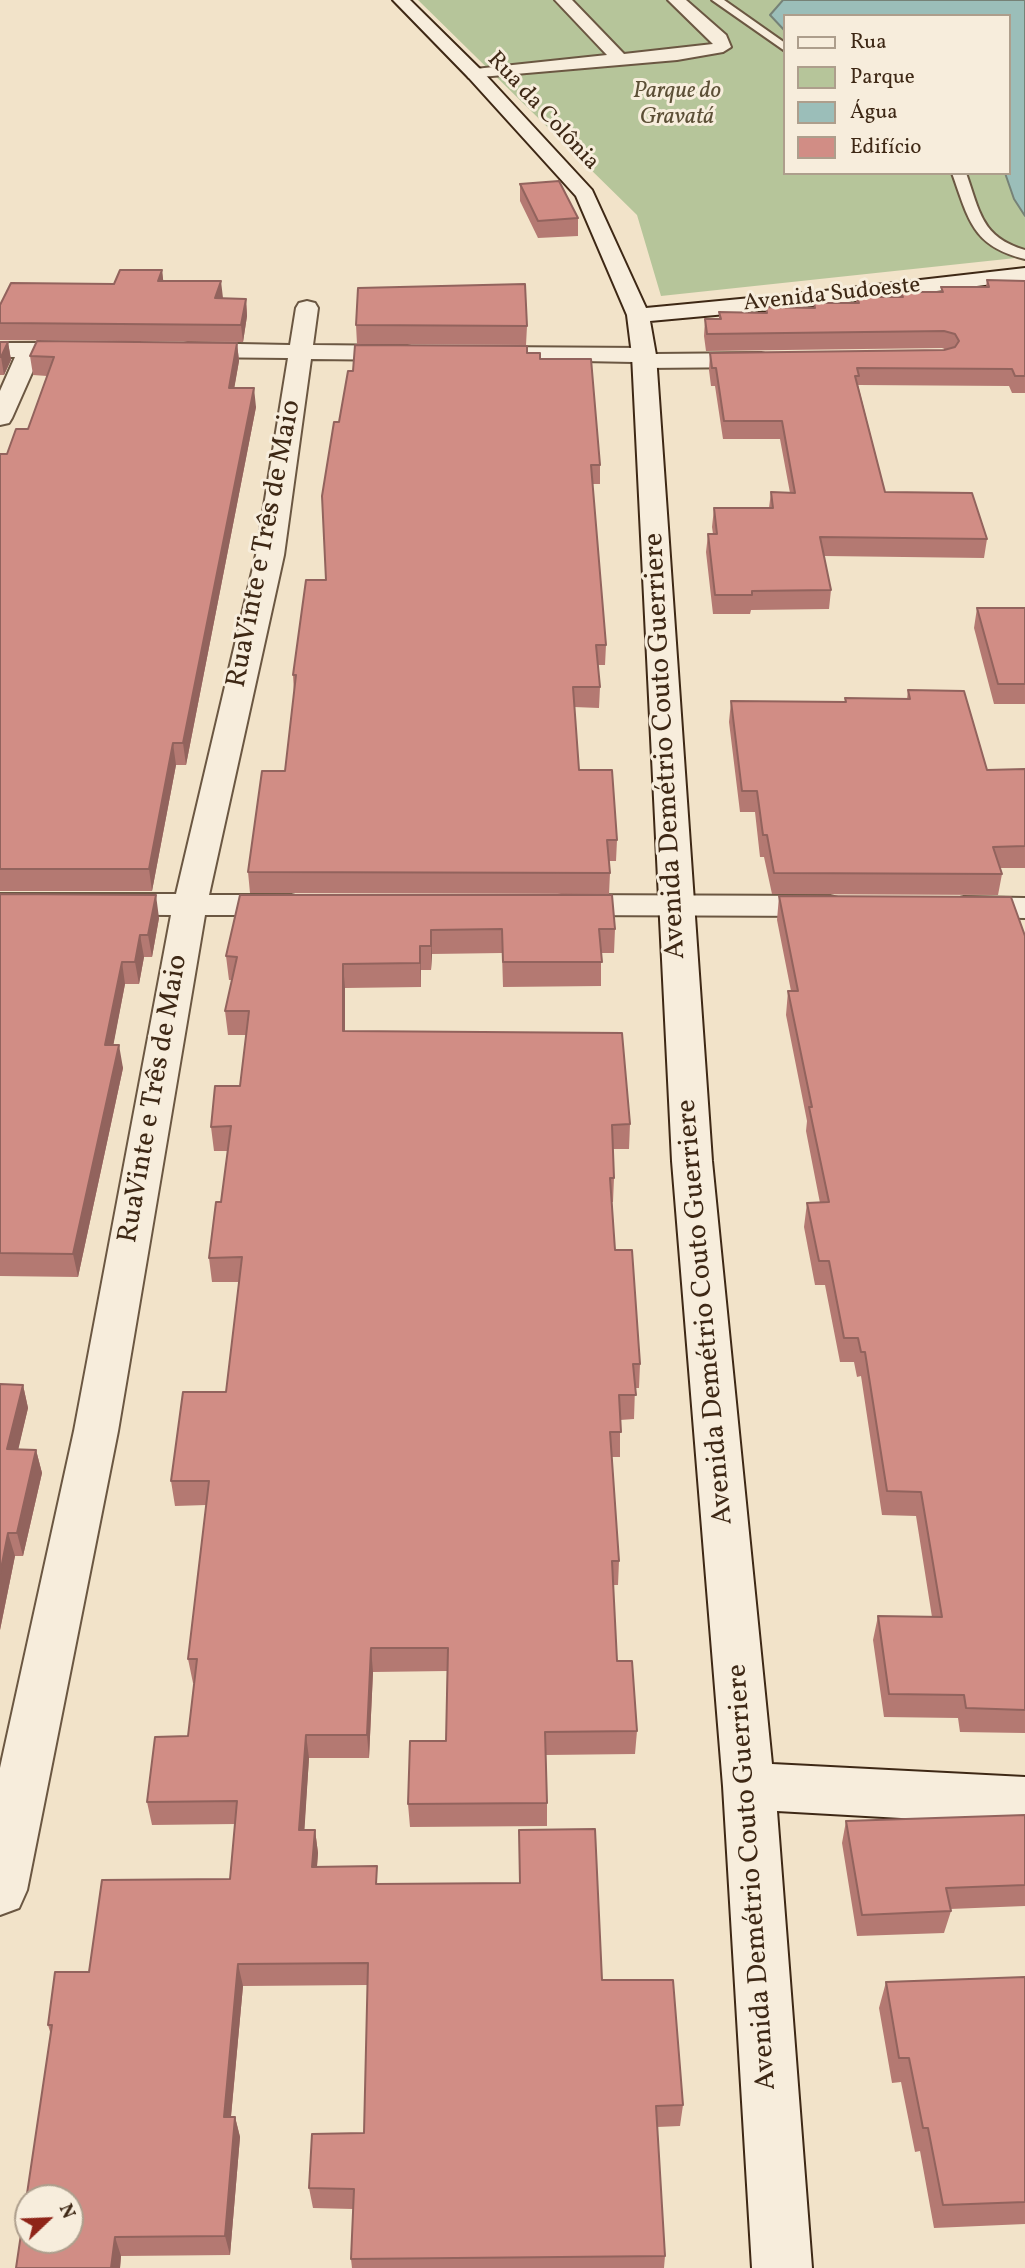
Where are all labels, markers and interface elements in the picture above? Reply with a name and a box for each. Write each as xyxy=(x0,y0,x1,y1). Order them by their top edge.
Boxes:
legend xyxy=(783,14,1011,175)
text: Rua xyxy=(850,28,887,57)
street label: Rua da Colônia xyxy=(480,47,604,177)
text: Parque xyxy=(850,63,915,92)
park label: Parque do Gravatá xyxy=(633,79,721,133)
text: Água xyxy=(850,98,898,127)
text: Edifício xyxy=(850,133,922,162)
street label: Avenida Sudoeste xyxy=(742,273,922,319)
street label: RuaVinte e Três de Maio xyxy=(222,397,310,691)
street label: Avenida Demétrio Couto Guerriere xyxy=(639,532,695,960)
street label: RuaVinte e Três de Maio xyxy=(113,952,197,1246)
street label: Avenida Demétrio Couto Guerriere xyxy=(672,1098,742,1526)
street label: Avenida Demétrio Couto Guerriere xyxy=(722,1663,786,2091)
north arrow xyxy=(14,2184,84,2254)
text: N xyxy=(52,2200,81,2223)

